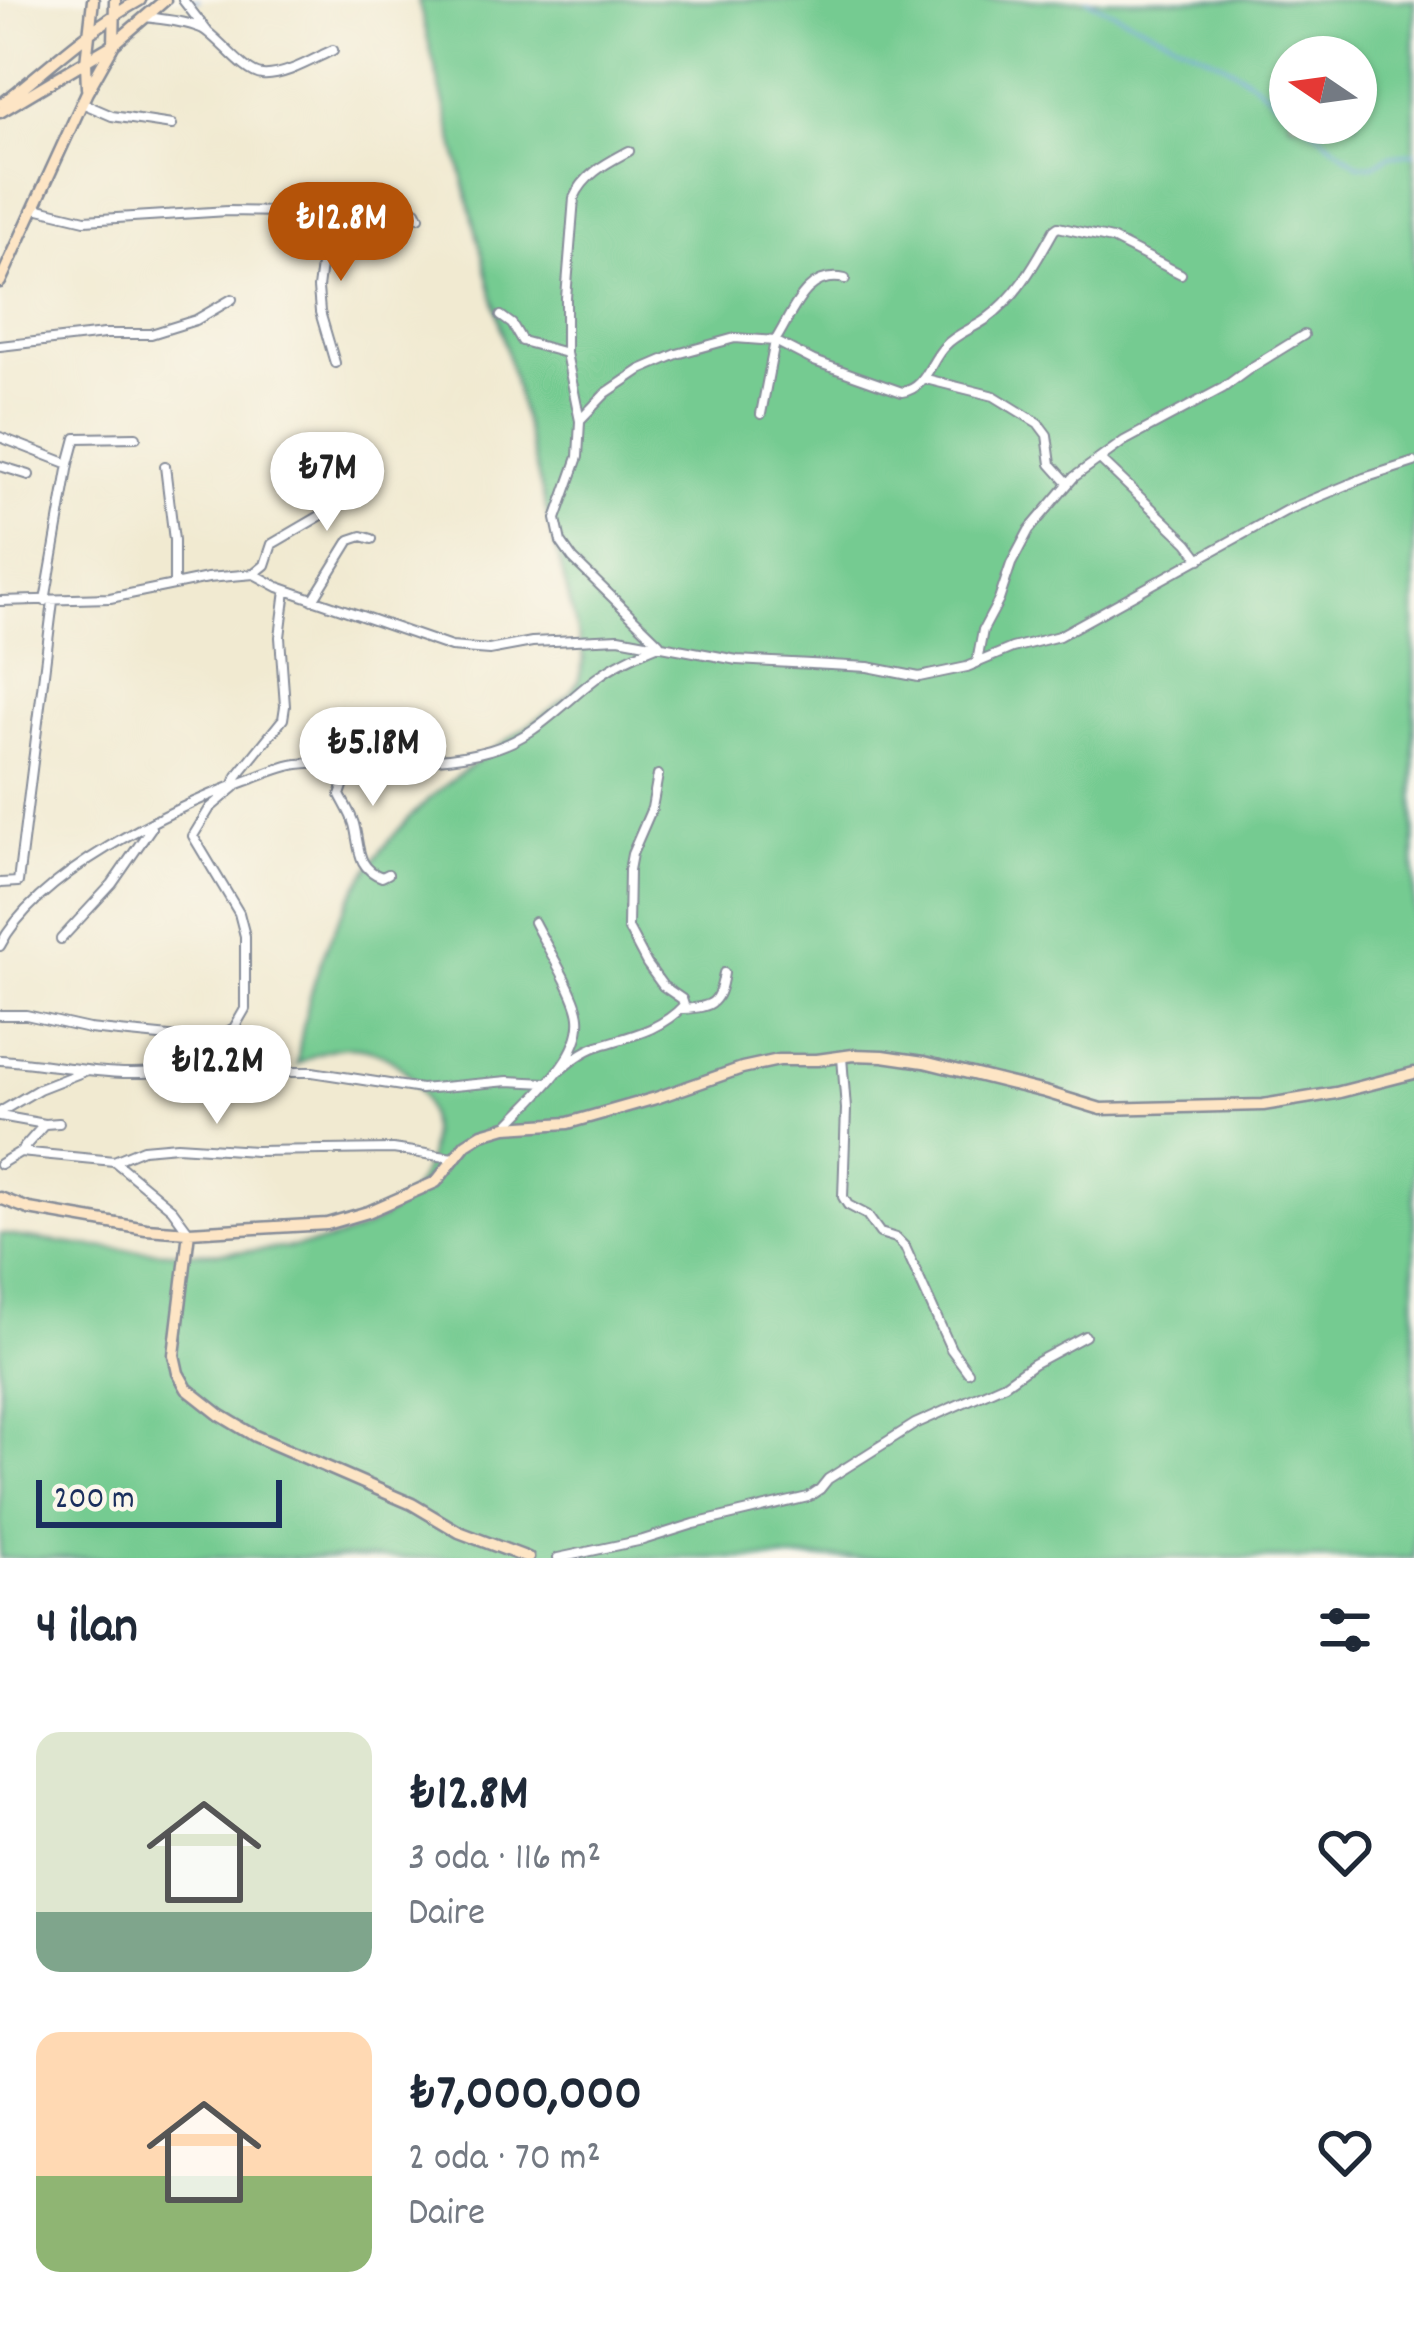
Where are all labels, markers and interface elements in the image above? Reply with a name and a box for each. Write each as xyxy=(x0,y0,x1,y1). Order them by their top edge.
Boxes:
north arrow xyxy=(1269,36,1377,144)
map controls xyxy=(1269,36,1377,144)
pin: ₺12.8M xyxy=(243,182,439,284)
text: ₺12.8M xyxy=(295,193,387,248)
pin: ₺7M xyxy=(269,432,385,534)
text: ₺7M xyxy=(297,443,357,498)
pin: ₺5.18M xyxy=(275,707,471,809)
text: ₺5.18M xyxy=(326,718,420,773)
pin: ₺12.2M xyxy=(119,1025,315,1127)
text: ₺12.2M xyxy=(170,1036,264,1091)
scale bar xyxy=(36,1474,282,1527)
text: 200 m xyxy=(54,1477,135,1524)
text: 4 ilan xyxy=(36,1594,138,1666)
icon: filters xyxy=(1312,1597,1378,1663)
text: ₺12.8M xyxy=(408,1761,529,1833)
icon: home xyxy=(132,1780,276,1924)
icon: heart xyxy=(1312,1819,1378,1885)
text: 3 oda · 116 m² xyxy=(408,1833,601,1888)
text: Daire xyxy=(408,1888,485,1943)
text: ₺7,000,000 xyxy=(408,2061,642,2133)
icon: home xyxy=(132,2080,276,2224)
icon: heart xyxy=(1312,2119,1378,2185)
text: 2 oda · 70 m² xyxy=(408,2133,601,2188)
text: Daire xyxy=(408,2188,485,2243)

